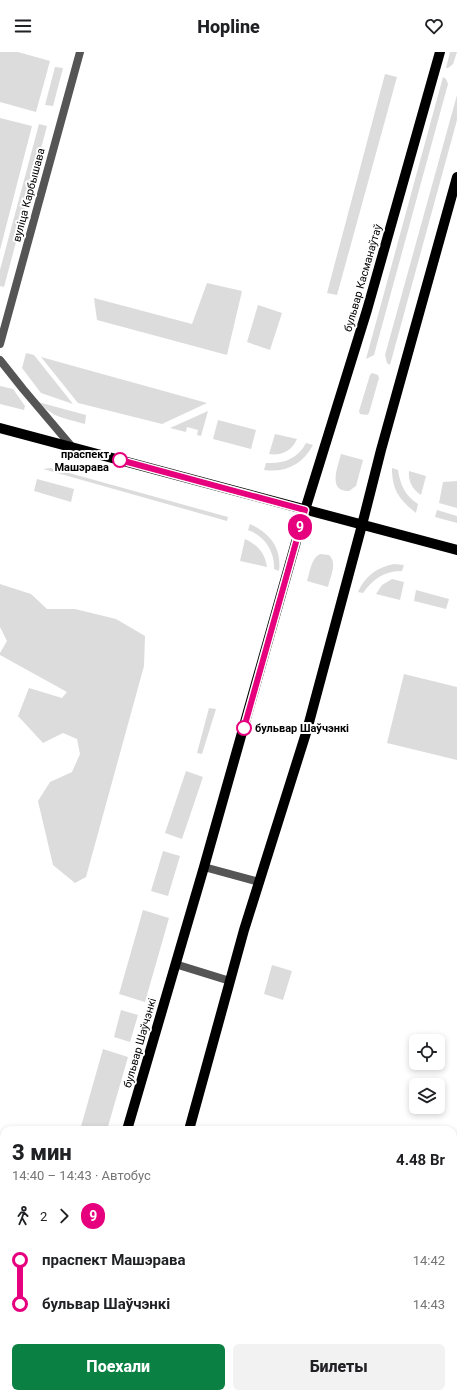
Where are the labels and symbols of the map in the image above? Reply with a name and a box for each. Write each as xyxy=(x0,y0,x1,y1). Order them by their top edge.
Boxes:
street label: вуліца Карбышава xyxy=(10,147,48,243)
street label: бульвар Касманаўтаў xyxy=(341,222,385,333)
place label: праспект Машэрава xyxy=(54,448,109,474)
marker: праспект Машэрава xyxy=(112,452,128,468)
line badge: 9 xyxy=(287,514,313,540)
marker: бульвар Шаўчэнкі xyxy=(236,720,252,736)
place label: бульвар Шаўчэнкі xyxy=(255,722,349,735)
street label: бульвар Шаўчэнкі xyxy=(121,997,159,1089)

